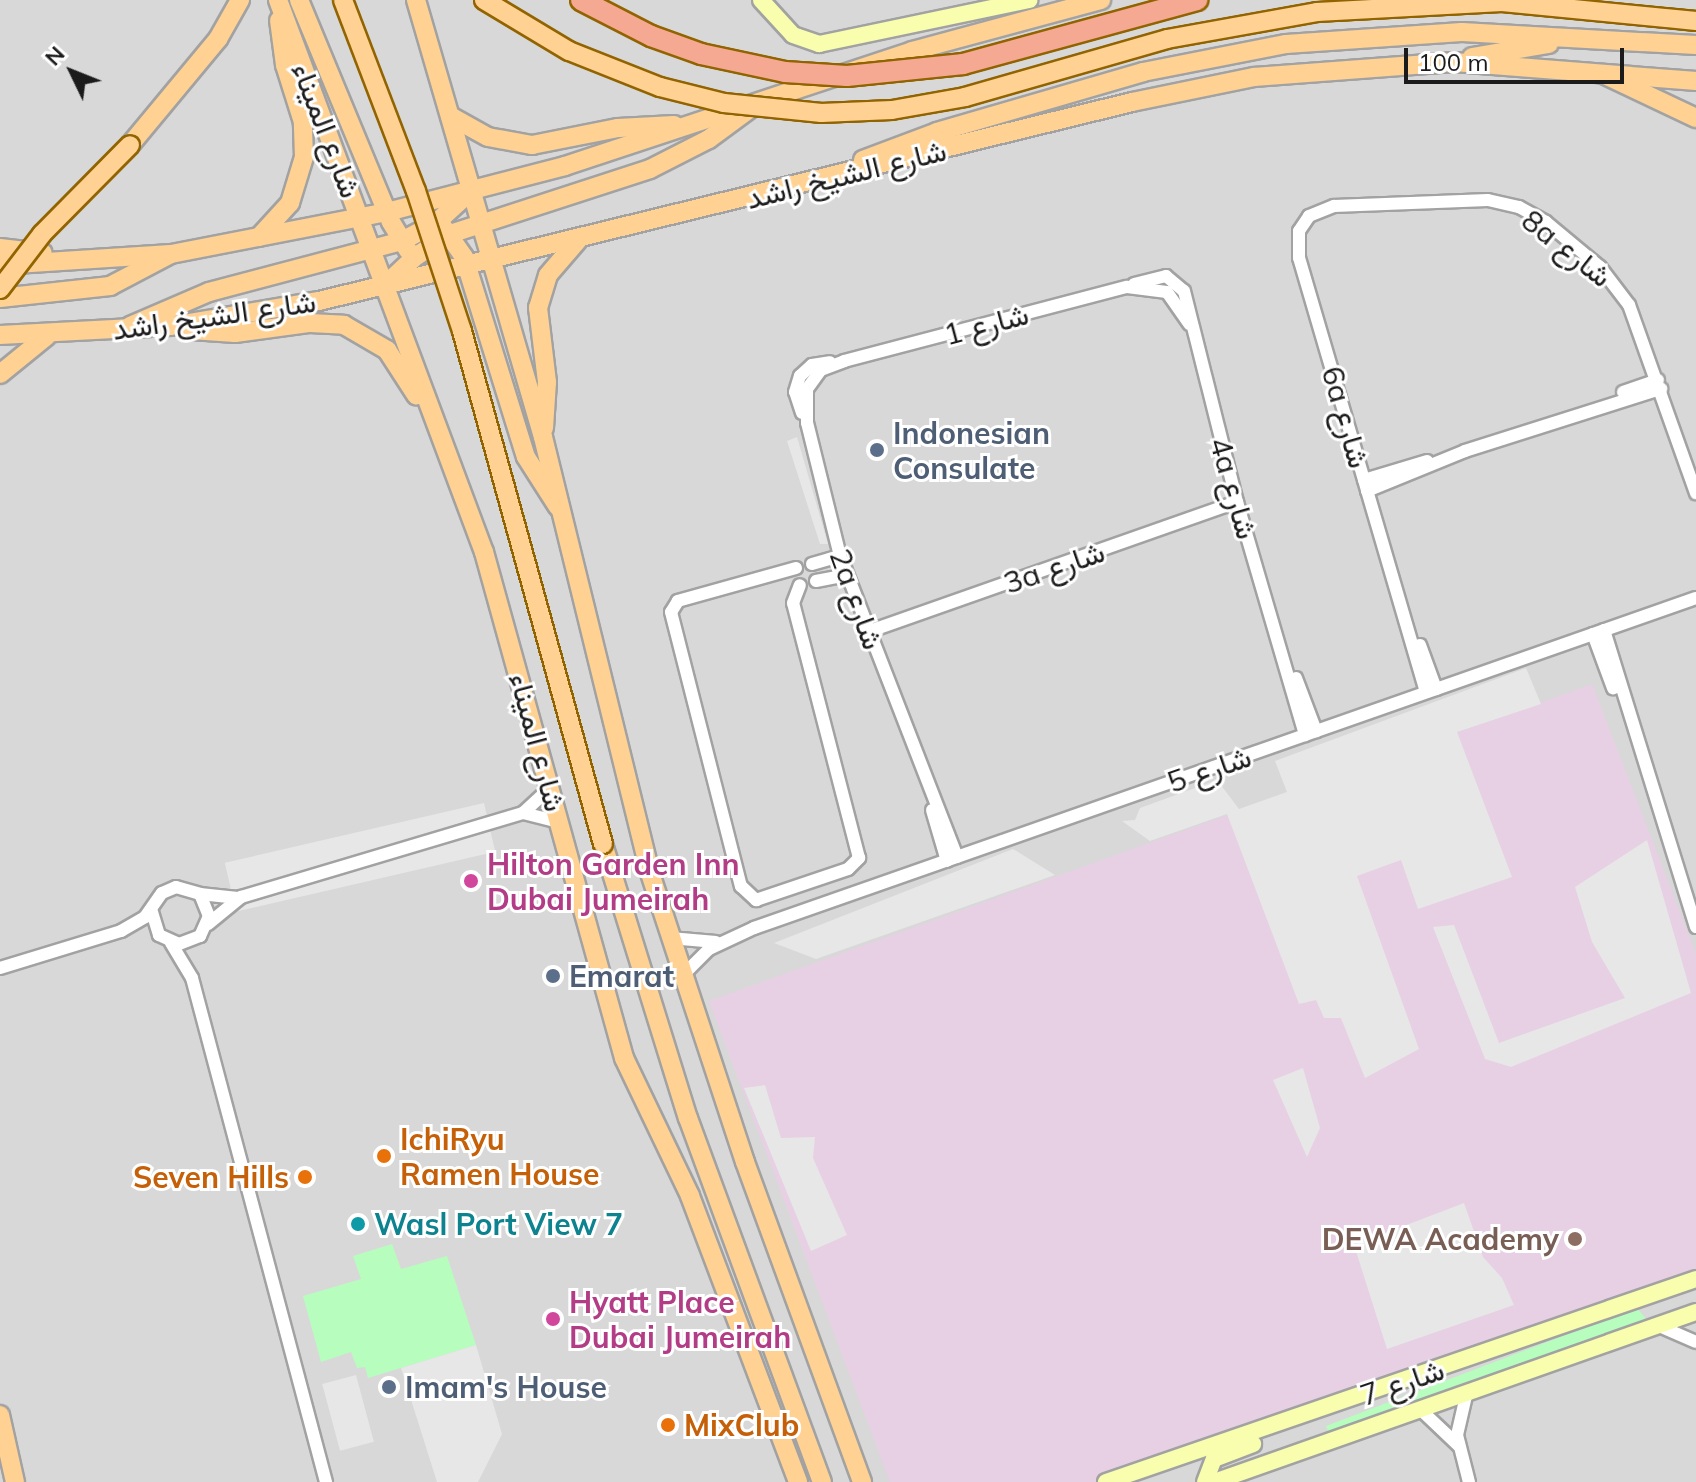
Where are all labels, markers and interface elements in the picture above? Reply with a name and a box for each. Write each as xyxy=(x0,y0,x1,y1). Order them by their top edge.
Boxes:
north arrow xyxy=(32,32,112,112)
scale bar xyxy=(1408,32,1628,82)
text: N xyxy=(39,40,70,71)
text: 100 m xyxy=(1418,47,1489,77)
street label: شارع الميناء xyxy=(285,57,369,203)
street label: شارع الشيخ راشد xyxy=(742,132,950,216)
street label: 8a شارع xyxy=(1515,202,1619,294)
street label: شارع الشيخ راشد xyxy=(110,283,318,347)
street label: شارع 1 xyxy=(940,295,1032,353)
street label: 6a شارع xyxy=(1314,362,1378,472)
place label: Indonesian Consulate xyxy=(893,415,1050,486)
street label: 4a شارع xyxy=(1202,433,1266,543)
marker: Indonesian Consulate xyxy=(868,441,886,459)
street label: 3a شارع xyxy=(999,533,1109,601)
street label: 2a شارع xyxy=(822,544,892,654)
street label: شارع الميناء xyxy=(502,669,574,815)
street label: شارع 5 xyxy=(1162,738,1256,800)
place label: Hilton Garden Inn Dubai Jumeirah xyxy=(487,846,740,916)
marker: Hilton Garden Inn Dubai Jumeirah xyxy=(462,872,480,890)
place label: Emarat xyxy=(569,958,674,994)
marker: Emarat xyxy=(544,967,562,985)
place label: IchiRyu Ramen House xyxy=(400,1121,600,1192)
marker: IchiRyu Ramen House xyxy=(375,1147,393,1165)
place label: Seven Hills xyxy=(133,1159,289,1195)
marker: Seven Hills xyxy=(296,1168,314,1186)
place label: Wasl Port View 7 xyxy=(374,1206,623,1242)
marker: Wasl Port View 7 xyxy=(349,1215,367,1233)
place label: DEWA Academy xyxy=(1322,1221,1559,1257)
marker: DEWA Academy xyxy=(1566,1230,1584,1248)
place label: Hyatt Place Dubai Jumeirah xyxy=(569,1284,791,1354)
marker: Hyatt Place Dubai Jumeirah xyxy=(544,1310,562,1328)
street label: شارع 7 xyxy=(1355,1351,1449,1413)
place label: Imam's House xyxy=(405,1369,607,1405)
marker: Imam's House xyxy=(380,1378,398,1396)
place label: MixClub xyxy=(684,1407,799,1443)
marker: MixClub xyxy=(659,1416,677,1434)

